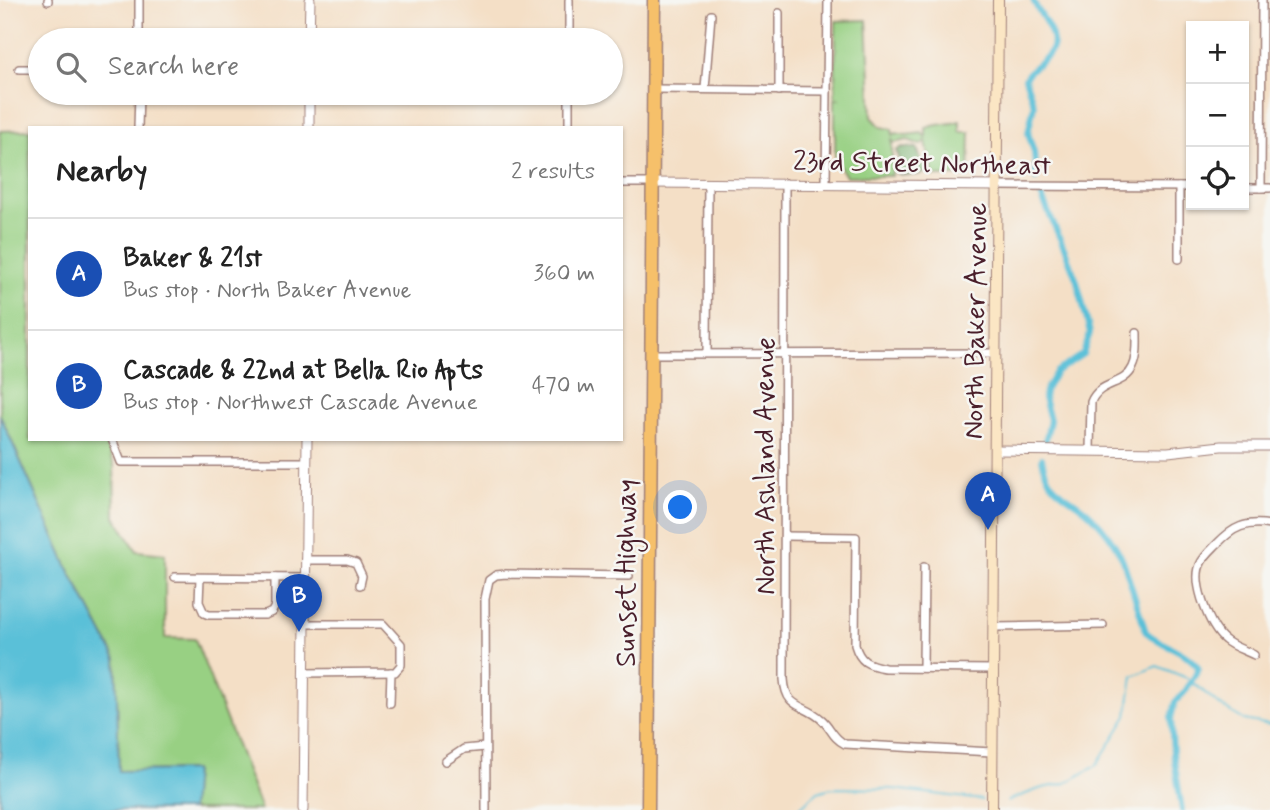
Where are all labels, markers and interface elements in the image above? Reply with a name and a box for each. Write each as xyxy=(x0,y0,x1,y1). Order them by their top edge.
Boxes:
map controls xyxy=(1186,21,1249,210)
button: + xyxy=(1186,21,1249,84)
search box xyxy=(28,28,623,105)
icon: search xyxy=(52,48,90,86)
text: Search here xyxy=(108,50,239,84)
button: − xyxy=(1186,84,1249,147)
street label: 23rd Street Northeast xyxy=(793,144,1052,185)
button: locate xyxy=(1186,147,1249,210)
text: Nearby xyxy=(56,152,147,191)
text: 2 results xyxy=(511,157,595,187)
street label: North Baker Avenue xyxy=(956,202,997,440)
text: Baker & 21st xyxy=(123,242,262,276)
text: A xyxy=(71,259,87,289)
text: 360 m xyxy=(534,259,595,289)
text: Bus stop · North Baker Avenue xyxy=(123,276,411,306)
street label: North Ashland Avenue xyxy=(748,337,785,595)
text: Cascade & 22nd at Bella Rio Apts xyxy=(123,354,483,388)
text: B xyxy=(72,371,86,401)
text: 470 m xyxy=(532,371,595,401)
text: Bus stop · Northwest Cascade Avenue xyxy=(123,388,478,418)
pin: A xyxy=(965,472,1011,530)
street label: Sunset Highway xyxy=(609,479,648,667)
your location xyxy=(663,490,697,524)
pin: B xyxy=(276,574,322,632)

